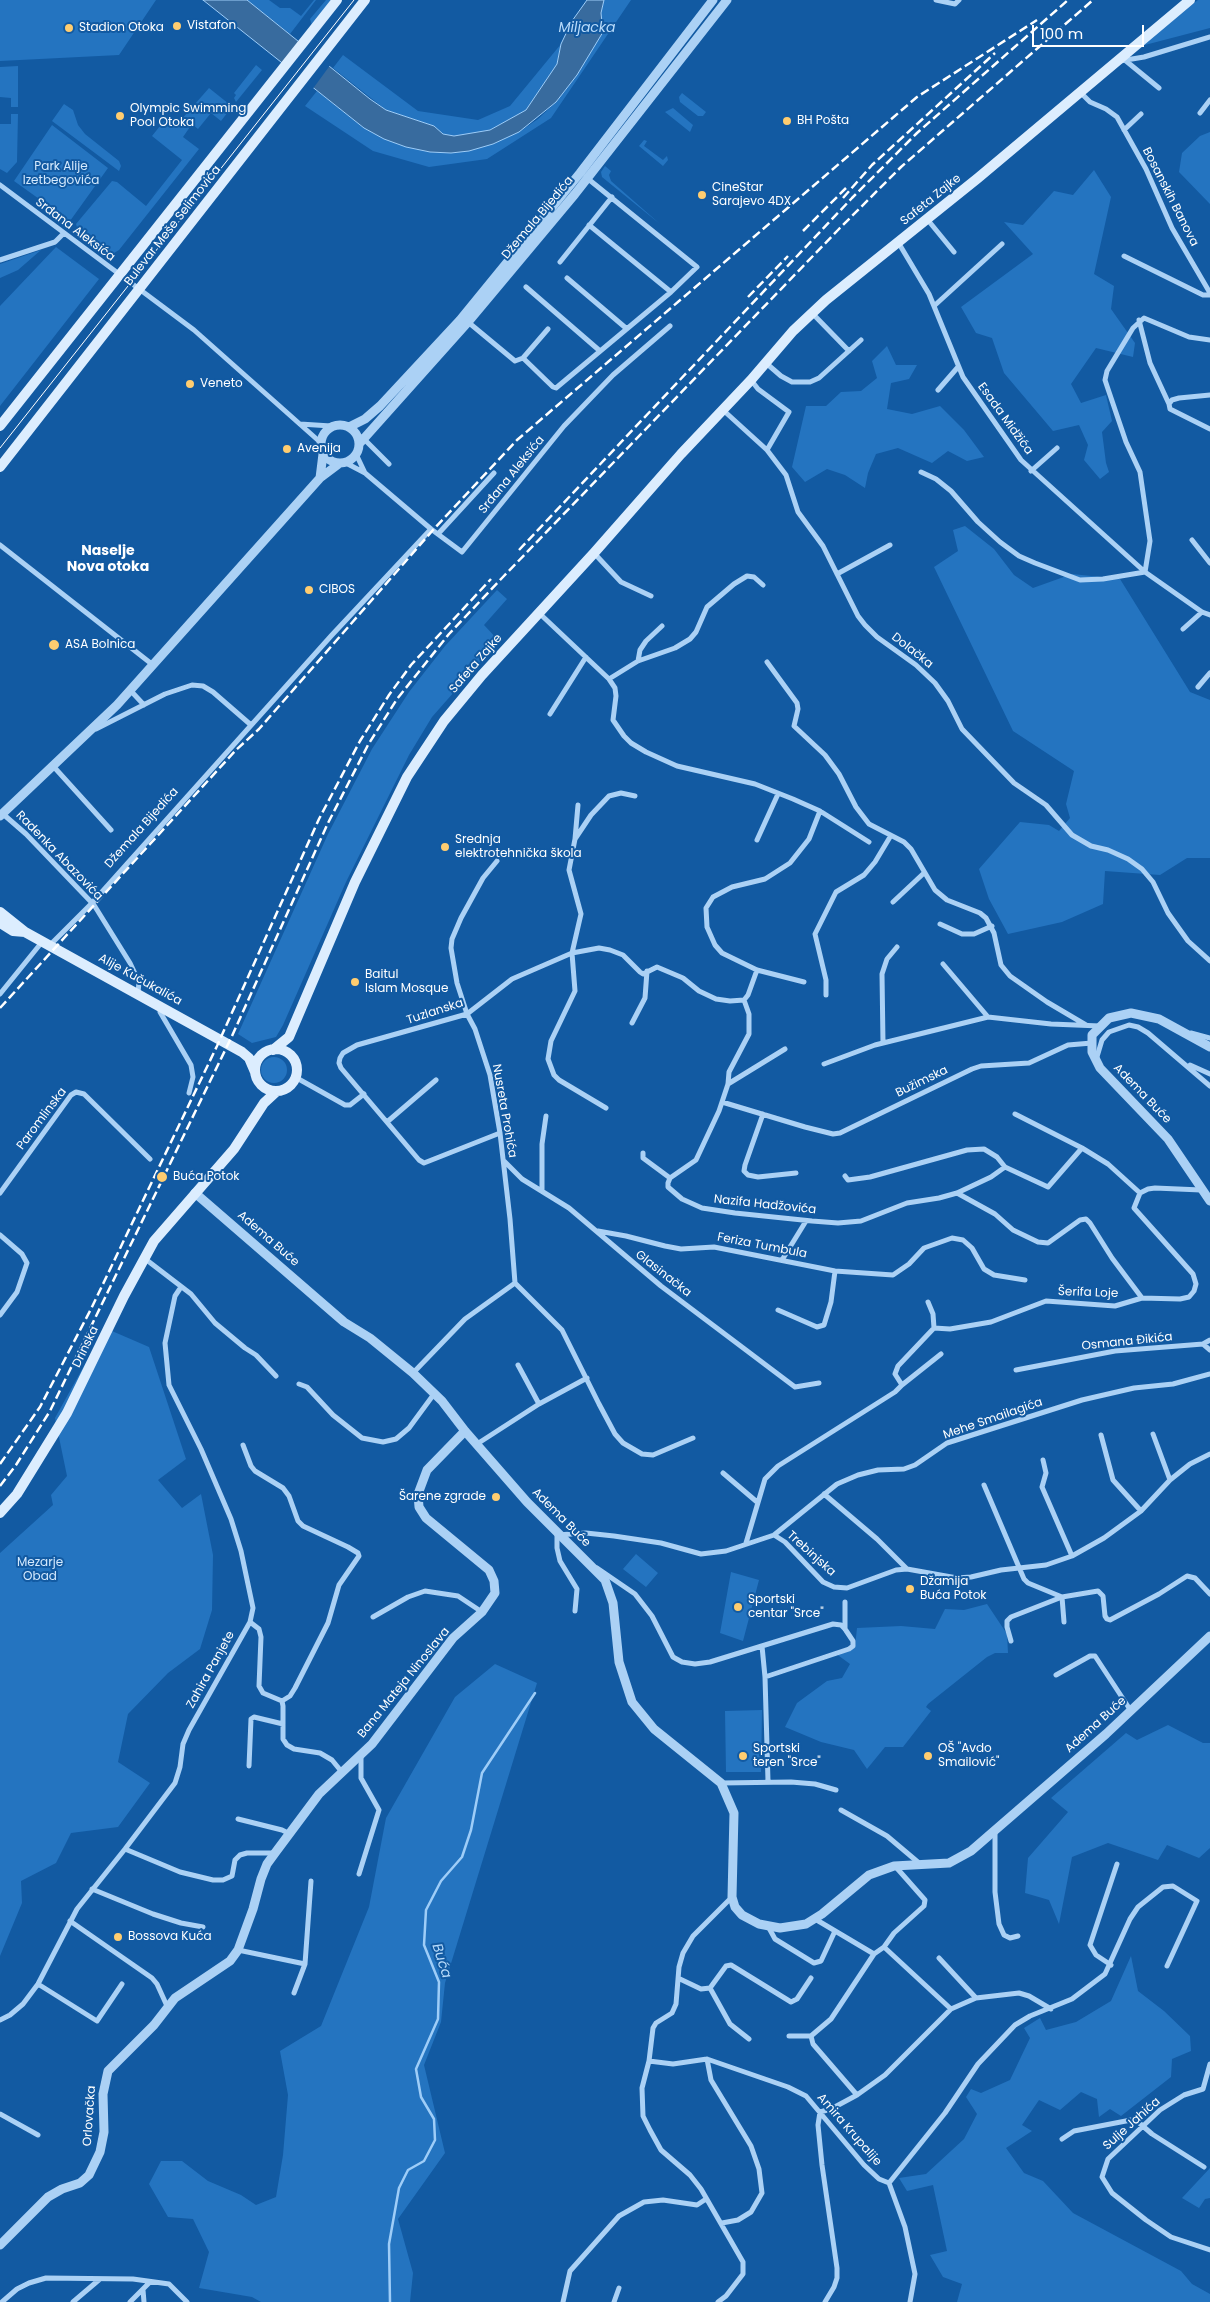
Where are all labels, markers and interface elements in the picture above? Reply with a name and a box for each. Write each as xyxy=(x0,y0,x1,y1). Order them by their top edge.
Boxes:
scale bar xyxy=(1035,15,1148,47)
place label: Vistafon xyxy=(187,19,236,33)
marker: Vistafon xyxy=(171,20,183,32)
water label: Miljacka xyxy=(558,20,616,36)
place label: Stadion Otoka xyxy=(79,21,164,35)
marker: Stadion Otoka xyxy=(63,22,75,34)
text: 100 m xyxy=(1040,23,1083,44)
place label: Olympic Swimming Pool Otoka xyxy=(130,102,246,130)
marker: Olympic Swimming Pool Otoka xyxy=(114,110,126,122)
place label: BH Pošta xyxy=(797,114,849,128)
marker: BH Pošta xyxy=(781,115,793,127)
street label: Bosanskih Banova xyxy=(1139,145,1201,249)
park label: Park Alije Izetbegovića xyxy=(23,160,99,188)
street label: Bulevar Meše Selimovića xyxy=(122,163,224,289)
street label: Safeta Zajke xyxy=(898,171,964,229)
street label: Džemala Bijedića xyxy=(499,174,577,262)
place label: CineStar Sarajevo 4DX xyxy=(712,181,791,209)
marker: CineStar Sarajevo 4DX xyxy=(696,189,708,201)
street label: Srđana Aleksića xyxy=(32,195,118,265)
place label: Veneto xyxy=(200,377,243,391)
marker: Veneto xyxy=(184,378,196,390)
street label: Esada Midžića xyxy=(974,380,1036,458)
street label: Srđana Aleksića xyxy=(476,433,548,517)
place label: Avenija xyxy=(297,442,341,456)
marker: Avenija xyxy=(281,443,293,455)
district label: Naselje Nova otoka xyxy=(67,543,149,576)
place label: CIBOS xyxy=(319,583,355,597)
marker: CIBOS xyxy=(303,584,315,596)
street label: Dolačka xyxy=(888,630,936,672)
street label: Safeta Zajke xyxy=(446,632,506,696)
marker: ASA Bolnica xyxy=(47,638,61,652)
place label: ASA Bolnica xyxy=(65,638,135,652)
street label: Džemala Bijedića xyxy=(102,785,182,871)
street label: Radenka Abazovića xyxy=(13,808,105,904)
place label: Srednja elektrotehnička škola xyxy=(455,833,582,861)
marker: Srednja elektrotehnička škola xyxy=(439,841,451,853)
street label: Alije Kučukalića xyxy=(96,951,184,1009)
place label: Baitul Islam Mosque xyxy=(365,968,448,996)
marker: Baitul Islam Mosque xyxy=(349,976,361,988)
street label: Tuzlanska xyxy=(405,996,465,1028)
street label: Adema Buće xyxy=(1110,1061,1174,1127)
street label: Nusreta Prohića xyxy=(489,1063,519,1159)
street label: Bužimska xyxy=(894,1063,950,1101)
street label: Paromlinska xyxy=(14,1085,70,1153)
marker: Buća Potok xyxy=(155,1170,169,1184)
place label: Buća Potok xyxy=(173,1170,239,1184)
street label: Nazifa Hadžovića xyxy=(713,1192,817,1218)
street label: Adema Buće xyxy=(234,1208,302,1270)
street label: Feriza Tumbula xyxy=(716,1230,808,1262)
street label: Glasinačka xyxy=(632,1248,694,1300)
street label: Šerifa Loje xyxy=(1058,1285,1118,1301)
street label: Drinska xyxy=(70,1324,102,1370)
street label: Osmana Đikića xyxy=(1081,1330,1173,1354)
street label: Mehe Smailagića xyxy=(941,1395,1045,1443)
street label: Adema Buće xyxy=(529,1486,593,1550)
place label: Šarene zgrade xyxy=(399,1490,486,1504)
marker: Šarene zgrade xyxy=(490,1491,502,1503)
street label: Trebinjska xyxy=(784,1528,838,1580)
park label: Mezarje Obad xyxy=(17,1556,63,1584)
place label: Džamija Buća Potok xyxy=(920,1575,986,1603)
marker: Džamija Buća Potok xyxy=(904,1583,916,1595)
place label: Sportski centar "Srce" xyxy=(748,1593,824,1621)
marker: Sportski centar "Srce" xyxy=(732,1601,744,1613)
street label: Bana Mateja Ninoslava xyxy=(355,1625,453,1741)
street label: Zahira Panjete xyxy=(184,1629,238,1711)
street label: Adema Buće xyxy=(1063,1694,1129,1756)
place label: Sportski teren "Srce" xyxy=(753,1742,821,1770)
place label: OŠ "Avdo Smailović" xyxy=(938,1742,1000,1770)
marker: Sportski teren "Srce" xyxy=(737,1750,749,1762)
marker: OŠ "Avdo Smailović" xyxy=(922,1750,934,1762)
place label: Bossova Kuća xyxy=(128,1930,212,1944)
marker: Bossova Kuća xyxy=(112,1931,124,1943)
water label: Buća xyxy=(428,1942,454,1980)
street label: Orlovačka xyxy=(81,2085,99,2147)
street label: Amira Krupalije xyxy=(814,2091,884,2169)
street label: Sulje Jahića xyxy=(1101,2095,1163,2153)

